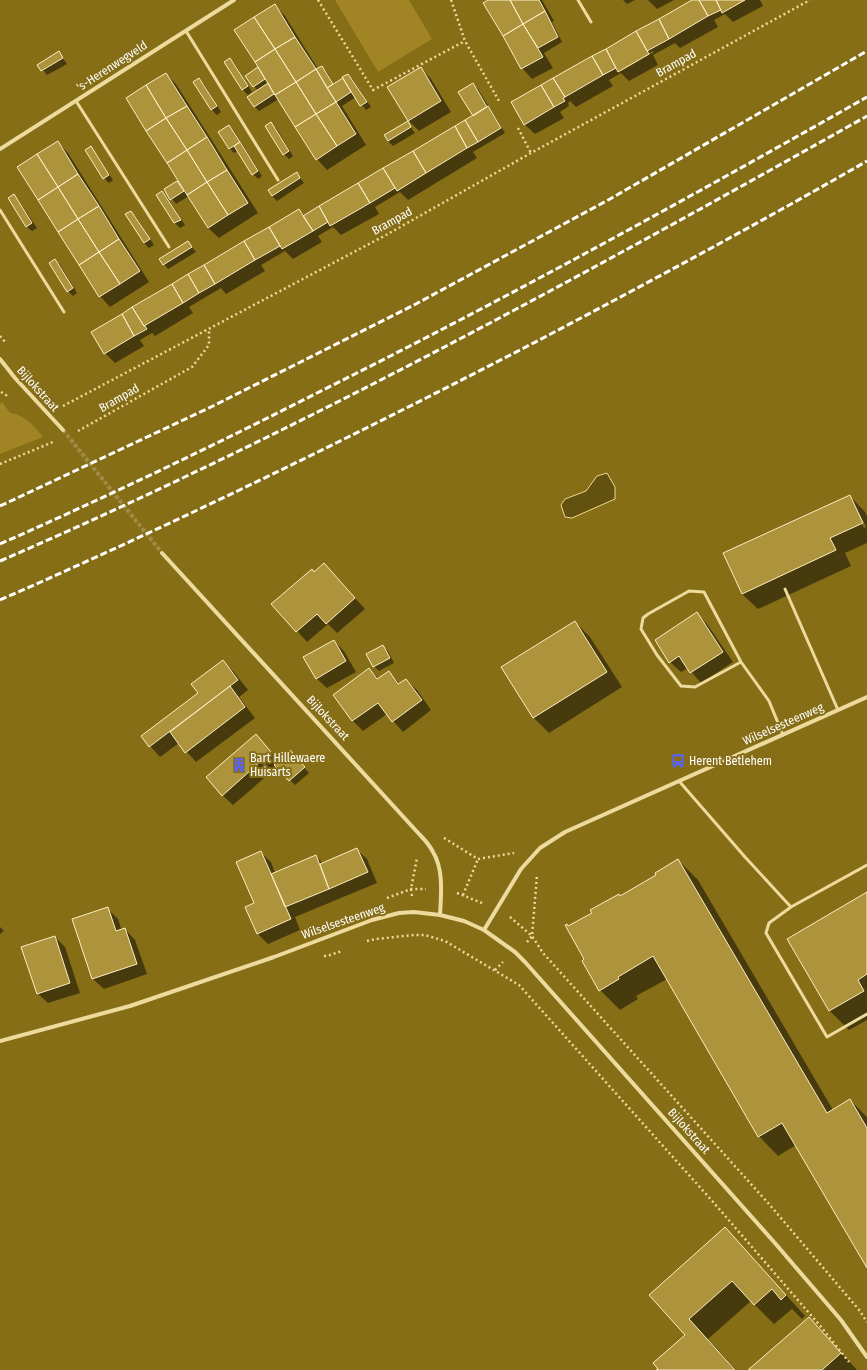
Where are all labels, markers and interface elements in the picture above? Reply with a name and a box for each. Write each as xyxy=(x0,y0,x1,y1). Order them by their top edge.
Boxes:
street label: 's-Herenwegveld xyxy=(74,38,150,94)
street label: Brampad xyxy=(653,46,699,80)
street label: Brampad xyxy=(369,204,415,238)
street label: Bijlokstraat xyxy=(14,363,62,415)
street label: Brampad xyxy=(96,381,142,415)
street label: Bijlokstraat xyxy=(304,693,352,743)
street label: Wilselsesteenweg xyxy=(740,700,826,748)
place label: Bart Hillewaere Huisarts xyxy=(250,751,325,779)
bus stop icon: Herent Betlehem xyxy=(670,753,686,769)
place label: Herent Betlehem xyxy=(689,754,772,768)
building icon: Bart Hillewaere Huisarts xyxy=(231,757,247,773)
street label: Wilselsesteenweg xyxy=(300,900,387,942)
street label: Bijlokstraat xyxy=(665,1105,713,1157)

